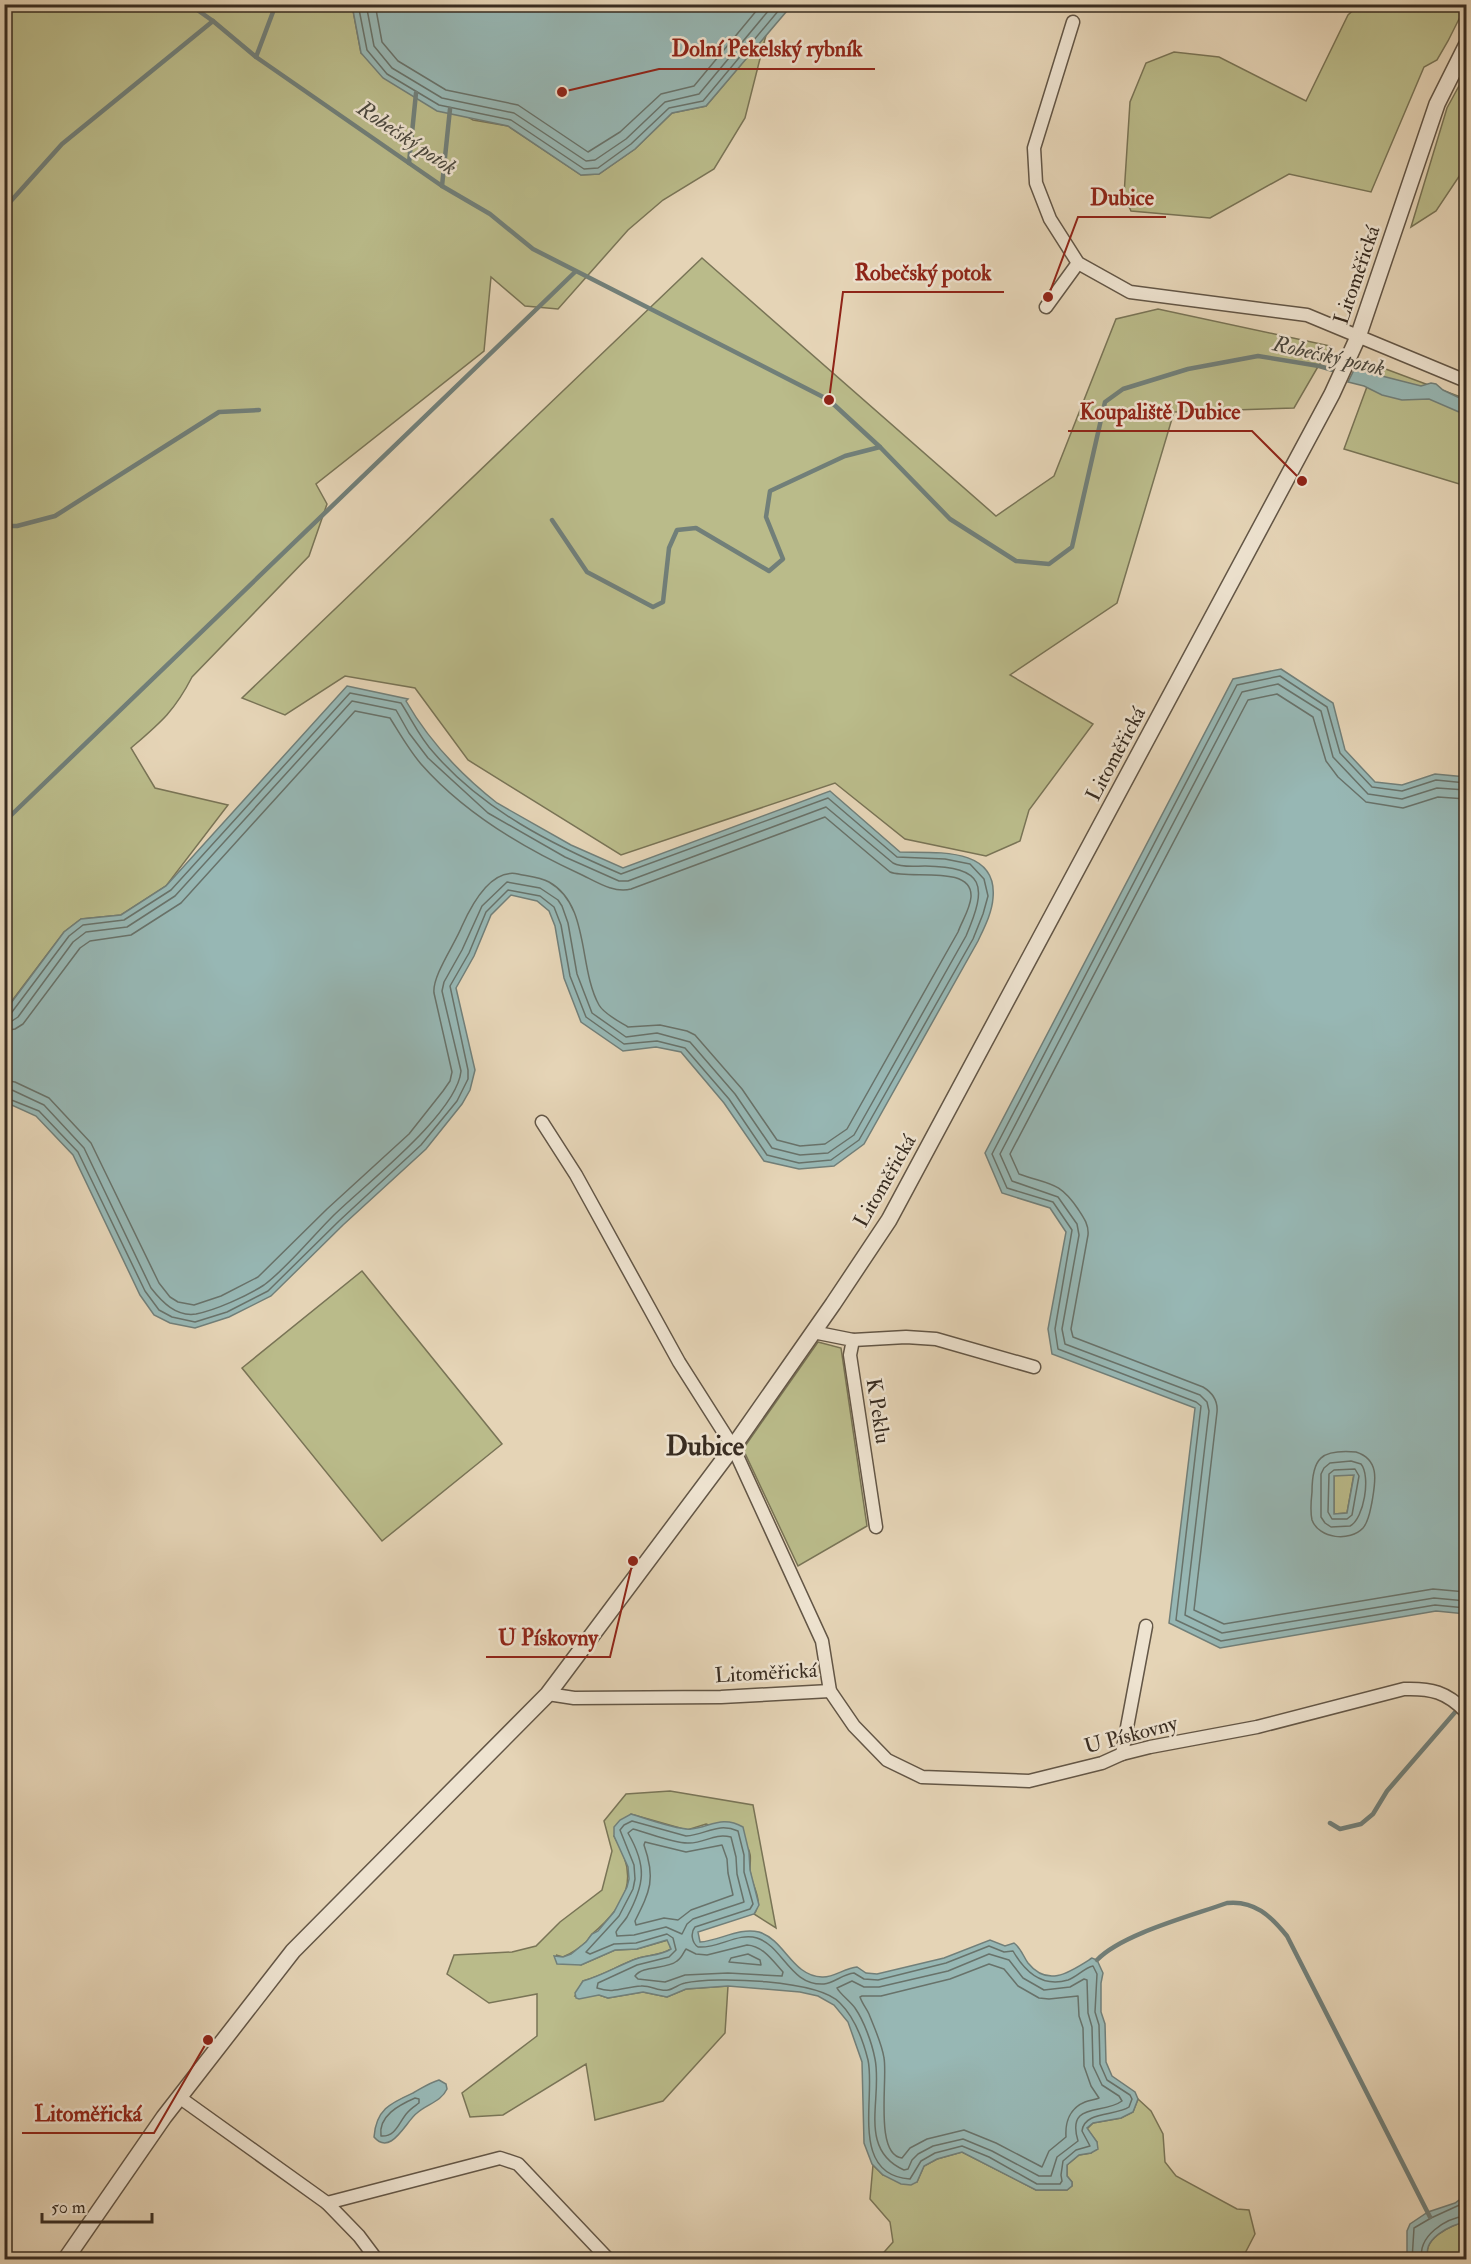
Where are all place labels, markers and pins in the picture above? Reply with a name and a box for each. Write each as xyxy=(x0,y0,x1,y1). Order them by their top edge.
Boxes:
callout: Dolní Pekelský rybník xyxy=(659,29,875,69)
callout: Dubice xyxy=(1078,177,1166,217)
callout: Robečský potok xyxy=(843,252,1004,292)
callout: Koupaliště Dubice xyxy=(1068,391,1252,431)
callout: U Pískovny xyxy=(486,1617,610,1657)
callout: Litoměřická xyxy=(22,2093,154,2133)

